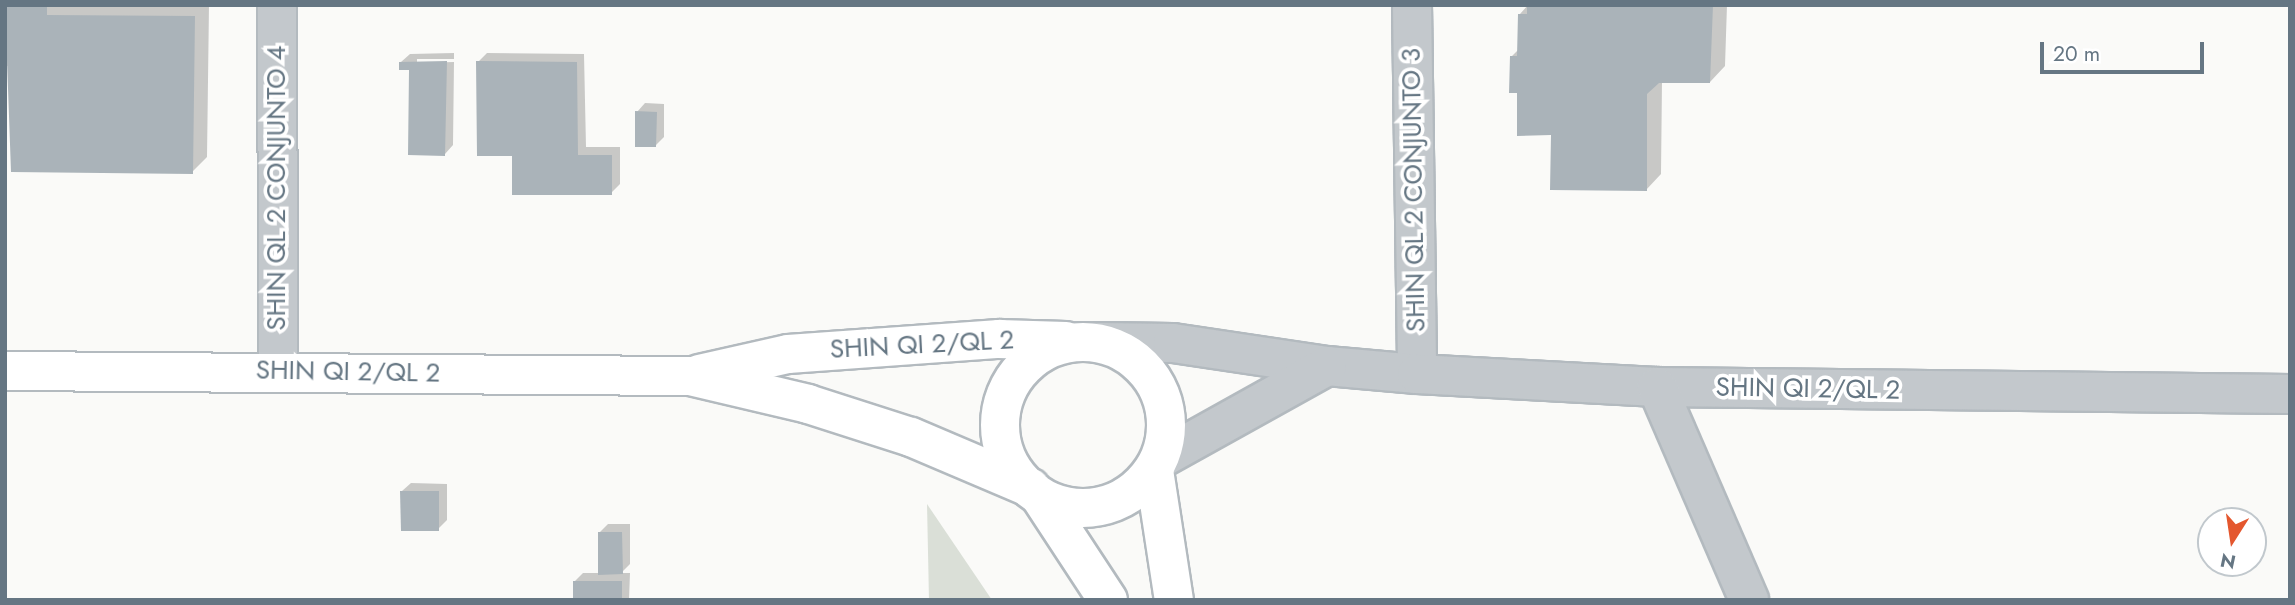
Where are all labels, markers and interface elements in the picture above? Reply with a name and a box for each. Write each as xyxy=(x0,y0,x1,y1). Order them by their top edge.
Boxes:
scale bar xyxy=(2043,28,2208,72)
text: 20 m xyxy=(2053,39,2100,69)
street label: SHIN QL 2 CONJUNTO 4 xyxy=(261,45,293,331)
street label: SHIN QL 2 CONJUNTO 3 xyxy=(1396,48,1432,332)
street label: SHIN QI 2/QL 2 xyxy=(829,325,1015,365)
street label: SHIN QI 2/QL 2 xyxy=(255,355,441,389)
street label: SHIN QI 2/QL 2 xyxy=(1715,372,1901,406)
north arrow xyxy=(2197,507,2267,577)
text: N xyxy=(2218,546,2238,576)

